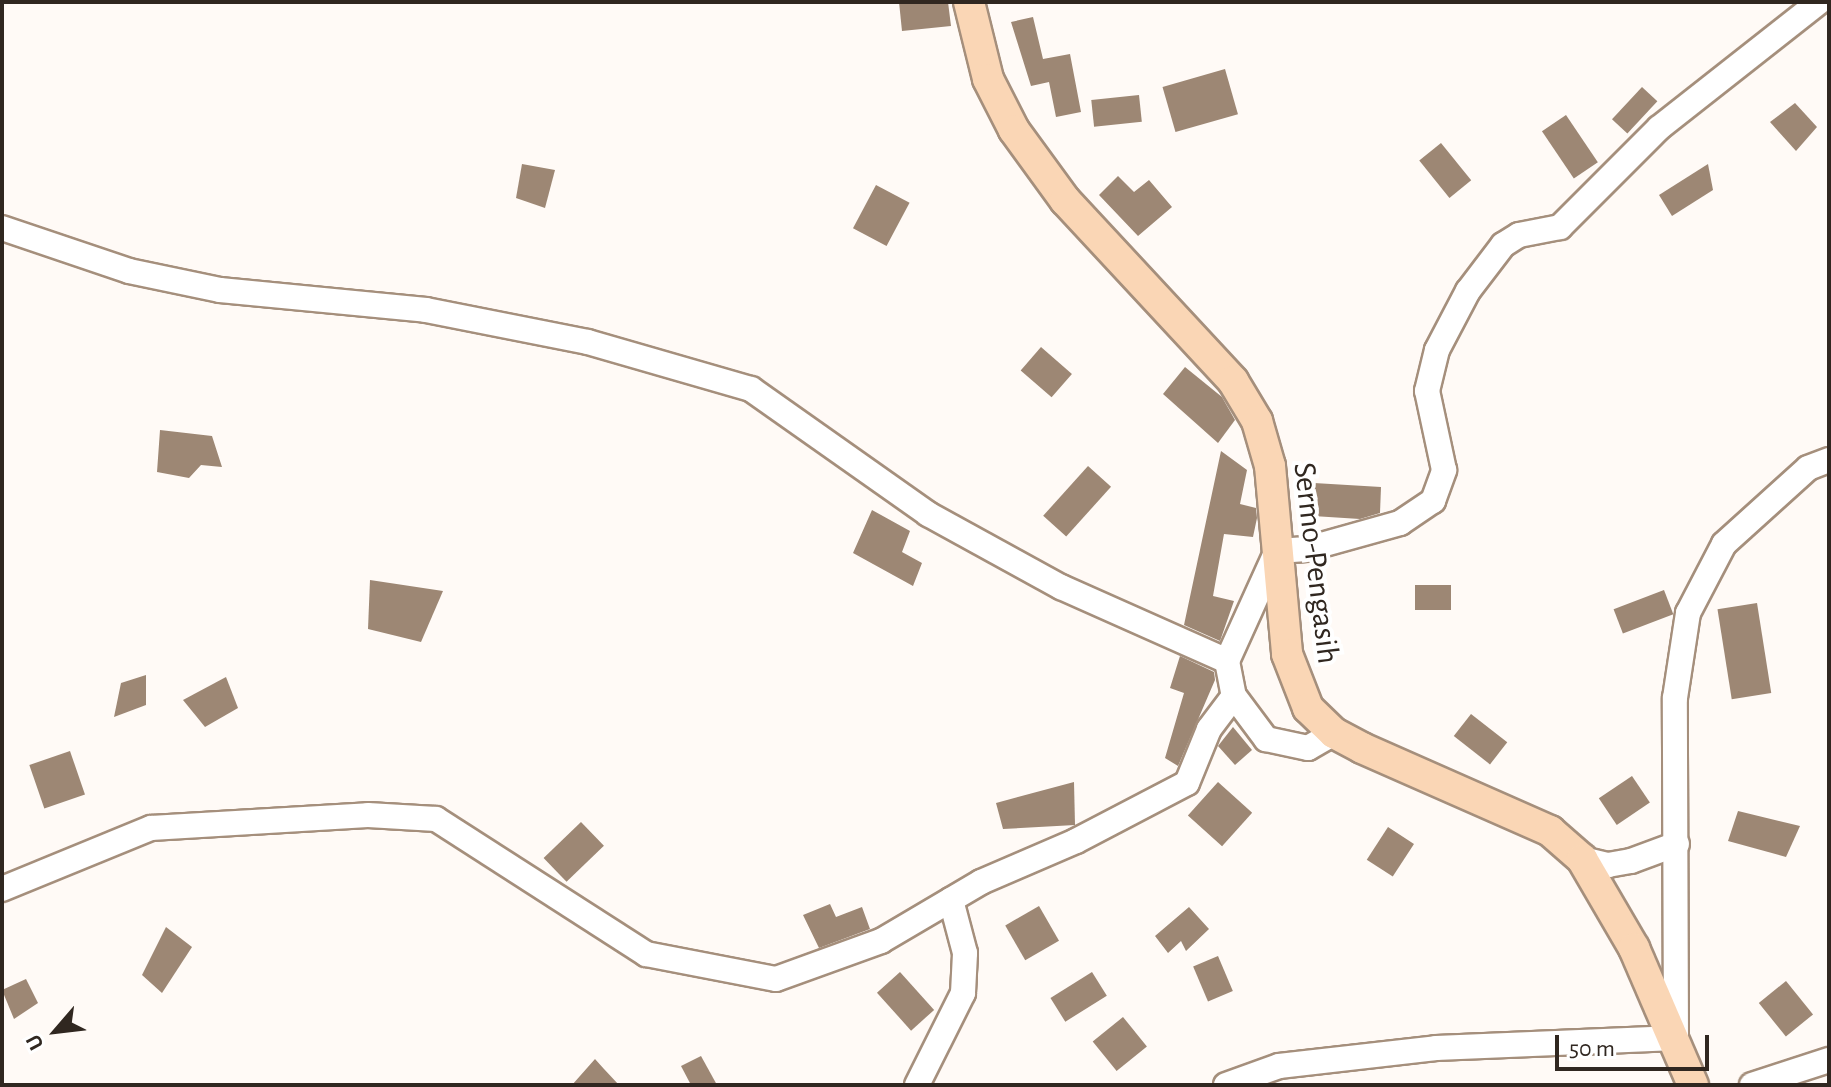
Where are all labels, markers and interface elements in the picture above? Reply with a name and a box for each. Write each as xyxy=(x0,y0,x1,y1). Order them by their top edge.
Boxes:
street label: Sermo-Pengasih xyxy=(1285,460,1347,666)
north arrow xyxy=(16,991,96,1071)
scale bar xyxy=(1559,1019,1713,1069)
text: U xyxy=(22,1031,48,1054)
text: 50 m xyxy=(1569,1037,1615,1061)

